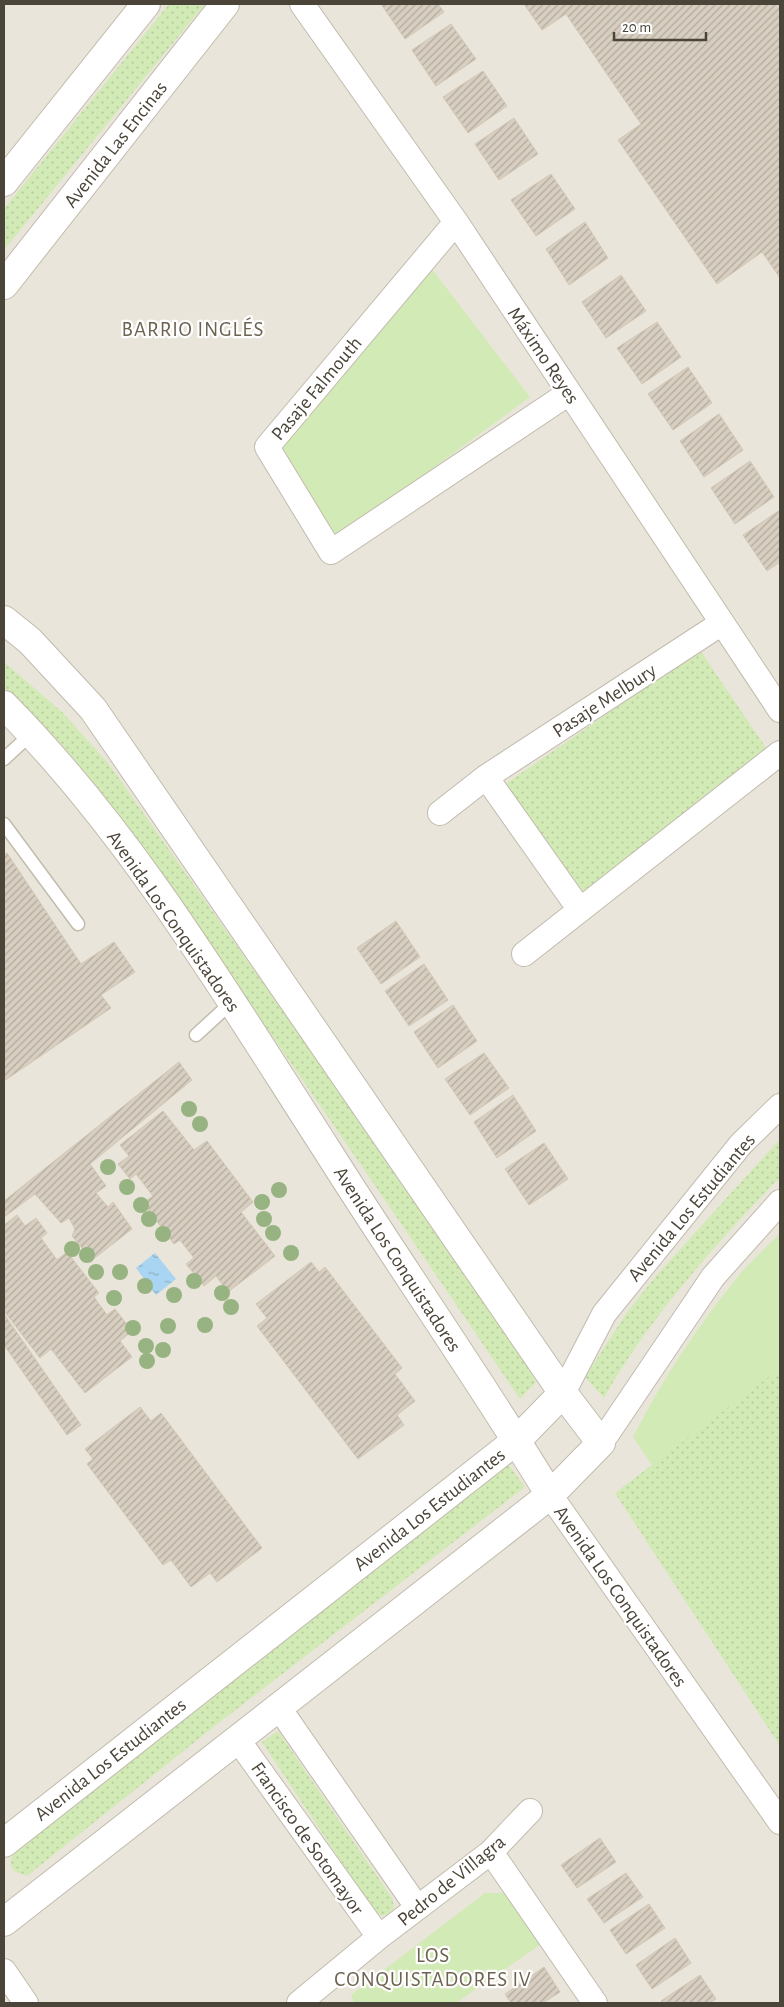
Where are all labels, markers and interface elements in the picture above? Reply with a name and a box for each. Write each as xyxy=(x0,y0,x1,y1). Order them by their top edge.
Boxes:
scale bar xyxy=(614,10,706,42)
text: 20 m xyxy=(622,20,651,35)
street label: Avenida Las Encinas xyxy=(60,78,171,212)
street label: Máximo Reyes xyxy=(504,304,583,408)
district label: BARRIO INGLÉS xyxy=(122,317,264,340)
street label: Pasaje Falmouth xyxy=(268,333,366,444)
street label: Pasaje Melbury xyxy=(549,660,660,742)
street label: Avenida Los Conquistadores xyxy=(103,827,243,1016)
street label: Avenida Los Estudiantes xyxy=(624,1130,759,1285)
street label: Avenida Los Conquistadores xyxy=(330,1163,464,1356)
street label: Avenida Los Estudiantes xyxy=(350,1445,509,1575)
street label: Avenida Los Conquistadores xyxy=(550,1502,690,1691)
street label: Avenida Los Estudiantes xyxy=(31,1695,190,1825)
street label: Francisco de Sotomayor xyxy=(247,1759,368,1919)
street label: Pedro de Villagra xyxy=(394,1831,509,1930)
district label: LOS CONQUISTADORES IV xyxy=(334,1945,532,1990)

